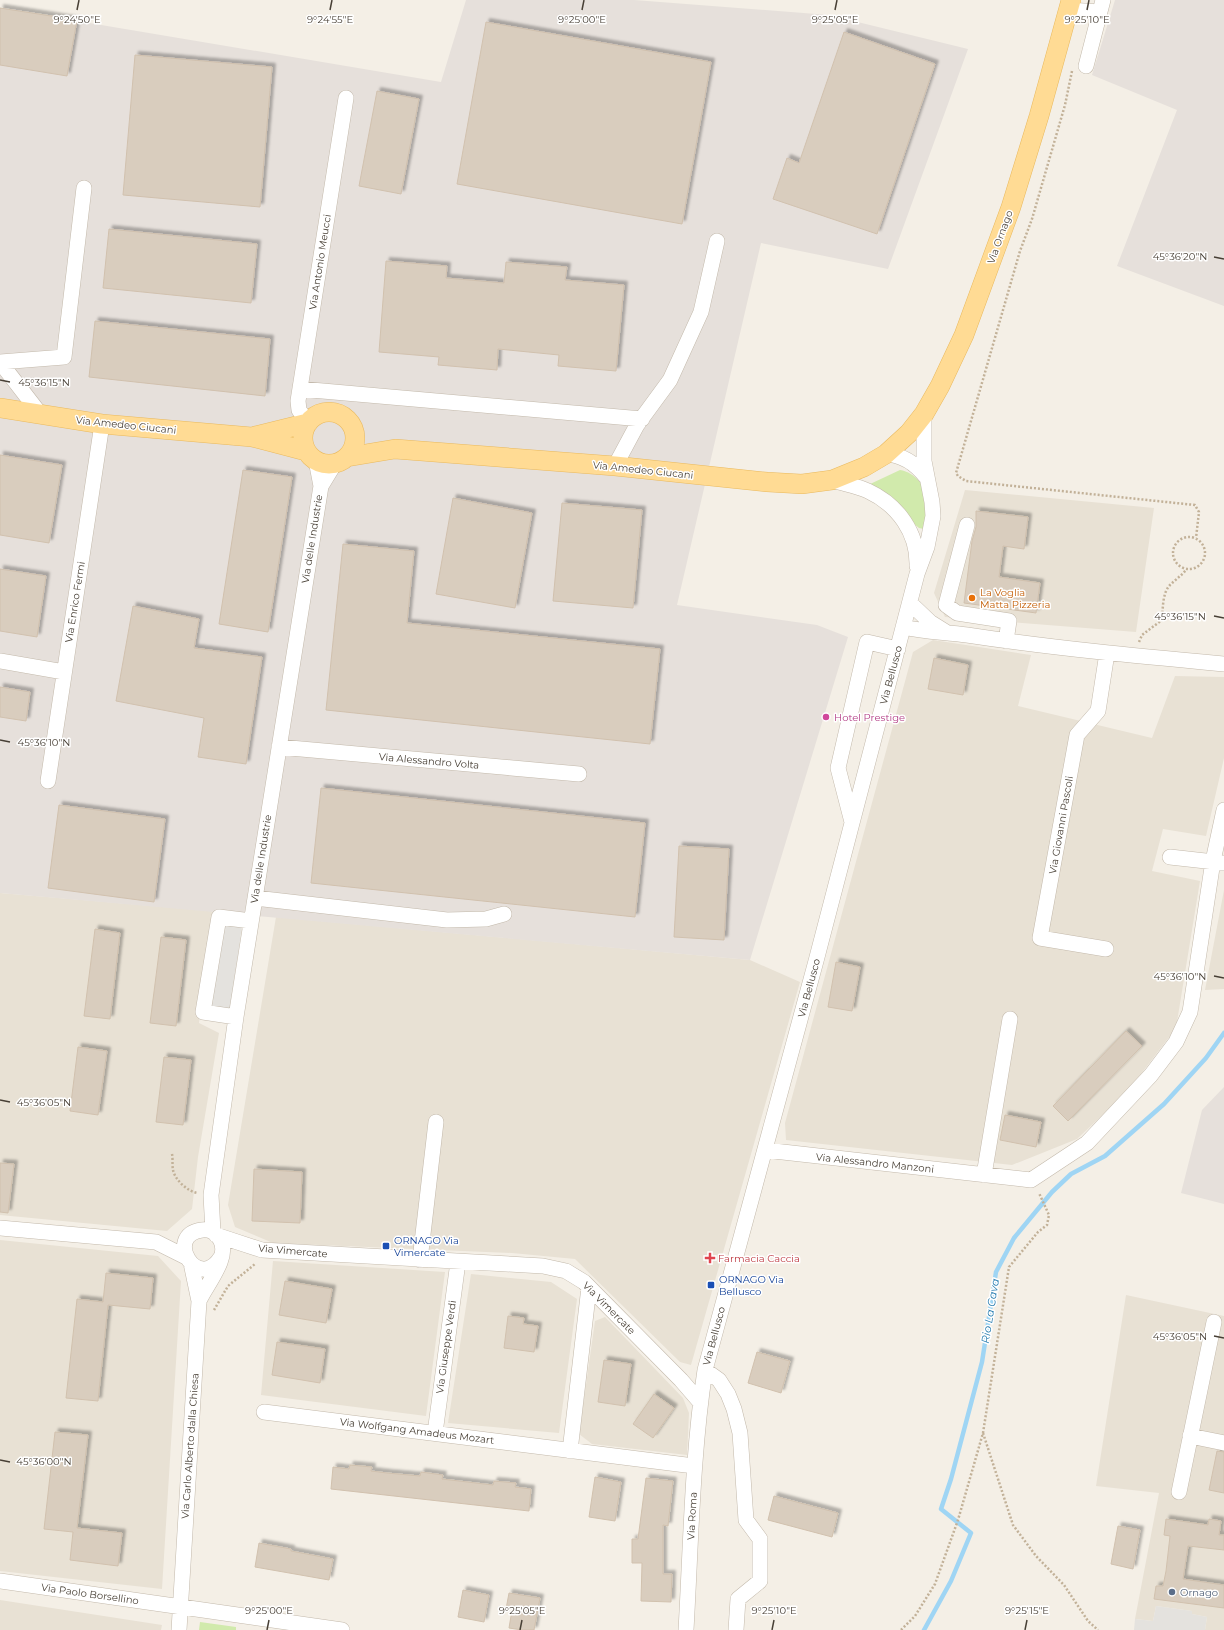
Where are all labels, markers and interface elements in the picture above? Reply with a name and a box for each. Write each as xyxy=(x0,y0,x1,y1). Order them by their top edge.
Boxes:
text: 9°24'50"E xyxy=(53,13,101,26)
text: 9°24'55"E xyxy=(307,13,353,26)
text: 9°25'00"E xyxy=(558,13,606,26)
text: 9°25'05"E xyxy=(812,13,859,26)
text: 9°25'10"E xyxy=(1064,13,1110,26)
street label: Via Ornago xyxy=(984,208,1016,266)
street label: Via Antonio Meucci xyxy=(306,213,334,311)
text: 45°36'20"N xyxy=(1153,250,1207,263)
text: 45°36'15"N xyxy=(18,376,70,389)
street label: Via Amedeo Ciucani xyxy=(75,413,177,437)
street label: Via Amedeo Ciucani xyxy=(592,458,694,482)
street label: Via delle Industrie xyxy=(299,494,325,584)
street label: Via Enrico Fermi xyxy=(62,561,88,643)
place label: La Voglia Matta Pizzeria xyxy=(980,586,1050,611)
marker: La Voglia Matta Pizzeria xyxy=(967,593,977,603)
text: 45°36'15"N xyxy=(1154,610,1206,623)
street label: Via Bellusco xyxy=(877,644,905,706)
place label: Hotel Prestige xyxy=(834,711,905,724)
marker: Hotel Prestige xyxy=(821,712,831,722)
text: 45°36'10"N xyxy=(18,736,70,749)
street label: Via Alessandro Volta xyxy=(378,750,480,772)
street label: Via Giovanni Pascoli xyxy=(1046,775,1076,875)
street label: Via delle Industrie xyxy=(248,814,274,904)
street label: Via Bellusco xyxy=(795,957,823,1019)
text: 45°36'10"N xyxy=(1154,970,1206,983)
text: 45°36'05"N xyxy=(17,1096,71,1109)
street label: Via Alessandro Manzoni xyxy=(815,1150,935,1176)
place label: ORNAGO Via Vimercate xyxy=(394,1234,459,1259)
street label: Via Vimercate xyxy=(258,1241,328,1261)
marker: ORNAGO Via Vimercate xyxy=(381,1241,391,1251)
place label: Farmacia Caccia xyxy=(718,1252,800,1265)
marker: Farmacia Caccia xyxy=(705,1253,715,1263)
place label: ORNAGO Via Bellusco xyxy=(719,1273,784,1298)
water label: Rio La Cava xyxy=(978,1277,1002,1345)
street label: Via Vimercate xyxy=(580,1279,638,1337)
marker: ORNAGO Via Bellusco xyxy=(706,1280,716,1290)
street label: Via Giuseppe Verdi xyxy=(433,1299,459,1395)
street label: Via Bellusco xyxy=(700,1305,728,1367)
text: 45°36'05"N xyxy=(1153,1330,1207,1343)
street label: Via Carlo Alberto dalla Chiesa xyxy=(178,1373,202,1519)
street label: Via Wolfgang Amadeus Mozart xyxy=(339,1415,495,1447)
text: 45°36'00"N xyxy=(16,1455,72,1468)
street label: Via Roma xyxy=(684,1492,700,1540)
street label: Via Paolo Borsellino xyxy=(40,1581,140,1607)
place label: Ornago xyxy=(1180,1586,1218,1599)
marker: Ornago xyxy=(1167,1587,1177,1597)
text: 9°25'00"E xyxy=(245,1604,293,1617)
text: 9°25'05"E xyxy=(499,1604,546,1617)
text: 9°25'10"E xyxy=(751,1604,797,1617)
text: 9°25'15"E xyxy=(1005,1604,1049,1617)

